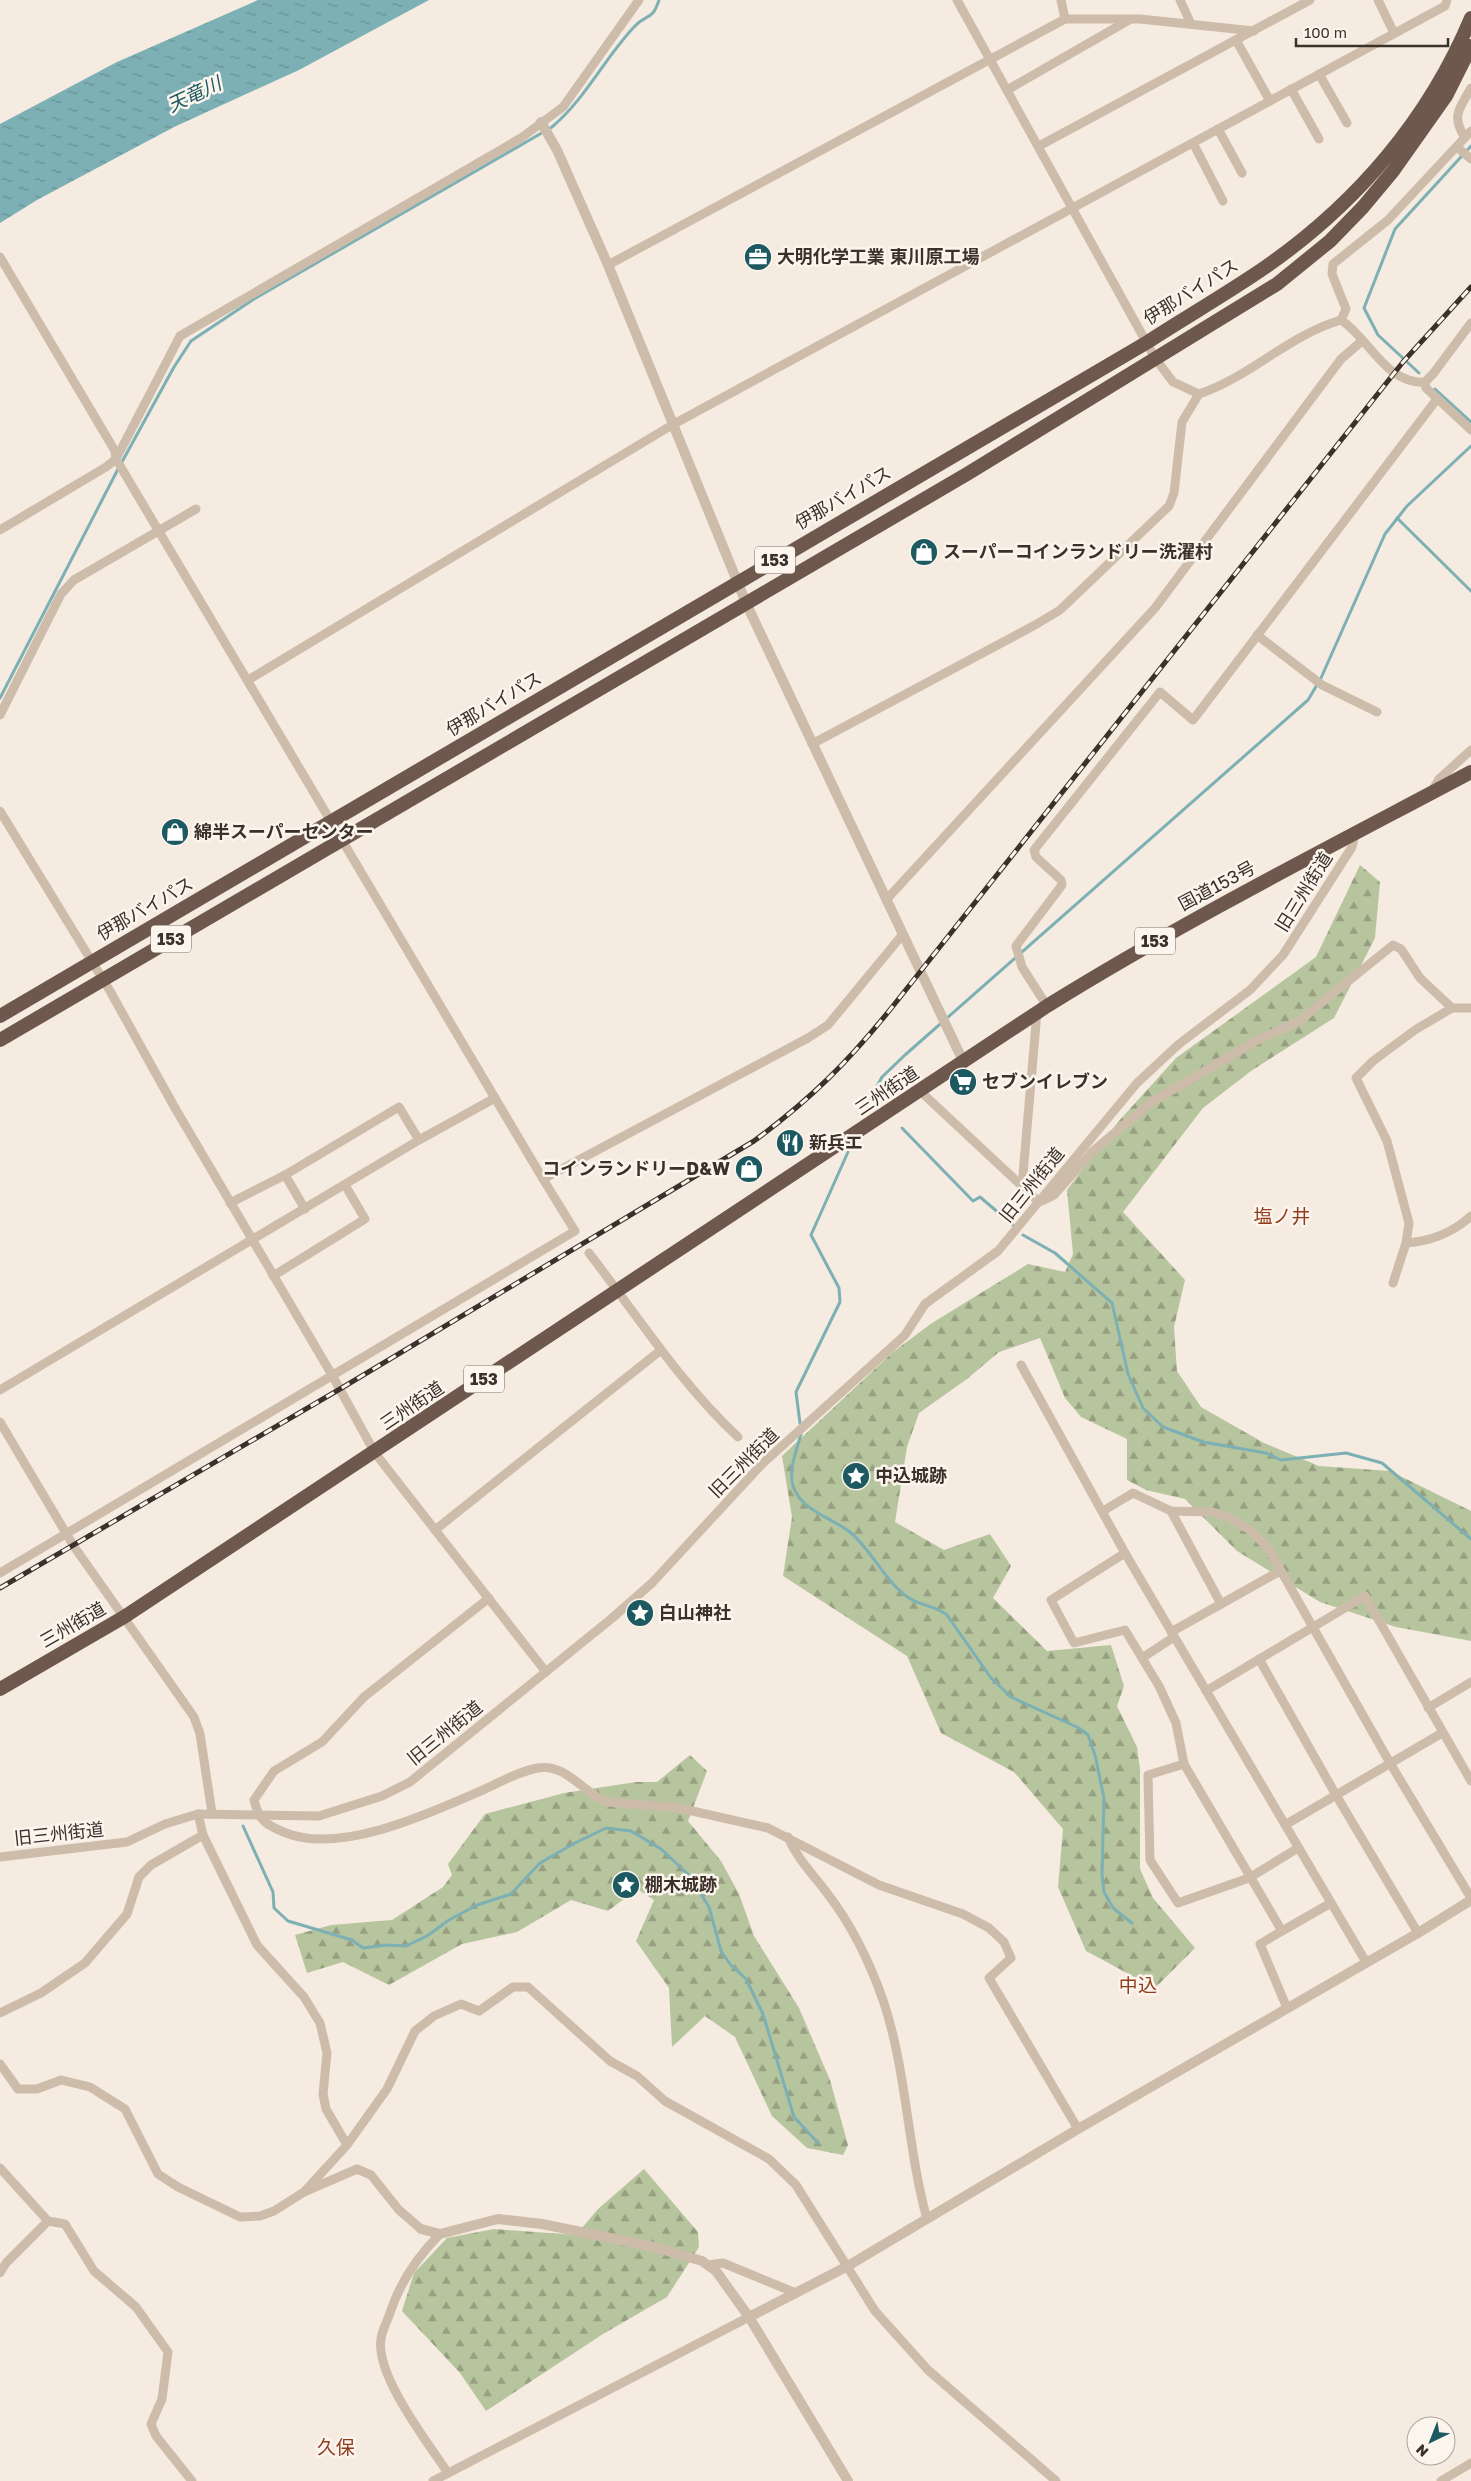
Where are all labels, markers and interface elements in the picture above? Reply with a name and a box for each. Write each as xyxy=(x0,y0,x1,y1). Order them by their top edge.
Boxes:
scale bar xyxy=(1296,15,1448,47)
text: 100 m xyxy=(1304,23,1347,41)
water label: 天竜川 xyxy=(163,70,226,116)
office icon: 大明化学工業 東川原工場 xyxy=(743,242,773,272)
place label: 大明化学工業 東川原工場 xyxy=(777,245,980,267)
street label: 伊那バイパス xyxy=(1139,253,1242,329)
street label: 伊那バイパス xyxy=(790,461,895,534)
shop icon: スーパーコインランドリー洗濯村 xyxy=(909,537,939,567)
place label: スーパーコインランドリー洗濯村 xyxy=(943,540,1213,562)
road number: 153 xyxy=(755,546,795,574)
street label: 伊那バイパス xyxy=(442,666,545,740)
shop icon: 綿半スーパーセンター xyxy=(160,817,190,847)
place label: 綿半スーパーセンター xyxy=(194,820,374,842)
street label: 旧三州街道 xyxy=(1270,847,1336,935)
street label: 国道153号 xyxy=(1174,856,1259,914)
street label: 伊那バイパス xyxy=(92,872,197,945)
road number: 153 xyxy=(151,926,191,952)
road number: 153 xyxy=(1135,928,1175,954)
street label: 三州街道 xyxy=(850,1061,922,1119)
supermarket icon: セブンイレブン xyxy=(948,1067,978,1097)
place label: セブンイレブン xyxy=(982,1070,1108,1092)
restaurant icon: 新兵エ xyxy=(775,1128,805,1158)
place label: 新兵エ xyxy=(809,1131,863,1153)
street label: 旧三州街道 xyxy=(994,1142,1068,1226)
shop icon: コインランドリーD&W xyxy=(734,1154,764,1184)
place label: コインランドリーD&W xyxy=(542,1157,730,1179)
district label: 塩ノ井 xyxy=(1253,1204,1311,1227)
road number: 153 xyxy=(464,1366,504,1392)
street label: 三州街道 xyxy=(375,1376,447,1434)
street label: 旧三州街道 xyxy=(704,1423,783,1502)
place icon: 中込城跡 xyxy=(841,1461,871,1491)
place label: 中込城跡 xyxy=(875,1464,947,1486)
street label: 三州街道 xyxy=(36,1597,109,1652)
place icon: 白山神社 xyxy=(625,1598,655,1628)
place label: 白山神社 xyxy=(659,1601,731,1623)
street label: 旧三州街道 xyxy=(402,1695,486,1769)
street label: 旧三州街道 xyxy=(13,1817,105,1849)
place icon: 棚木城跡 xyxy=(611,1870,641,1900)
place label: 棚木城跡 xyxy=(645,1873,717,1895)
district label: 中込 xyxy=(1119,1973,1157,1996)
north arrow xyxy=(1406,2416,1456,2466)
district label: 久保 xyxy=(317,2435,355,2458)
text: N xyxy=(1412,2441,1431,2461)

